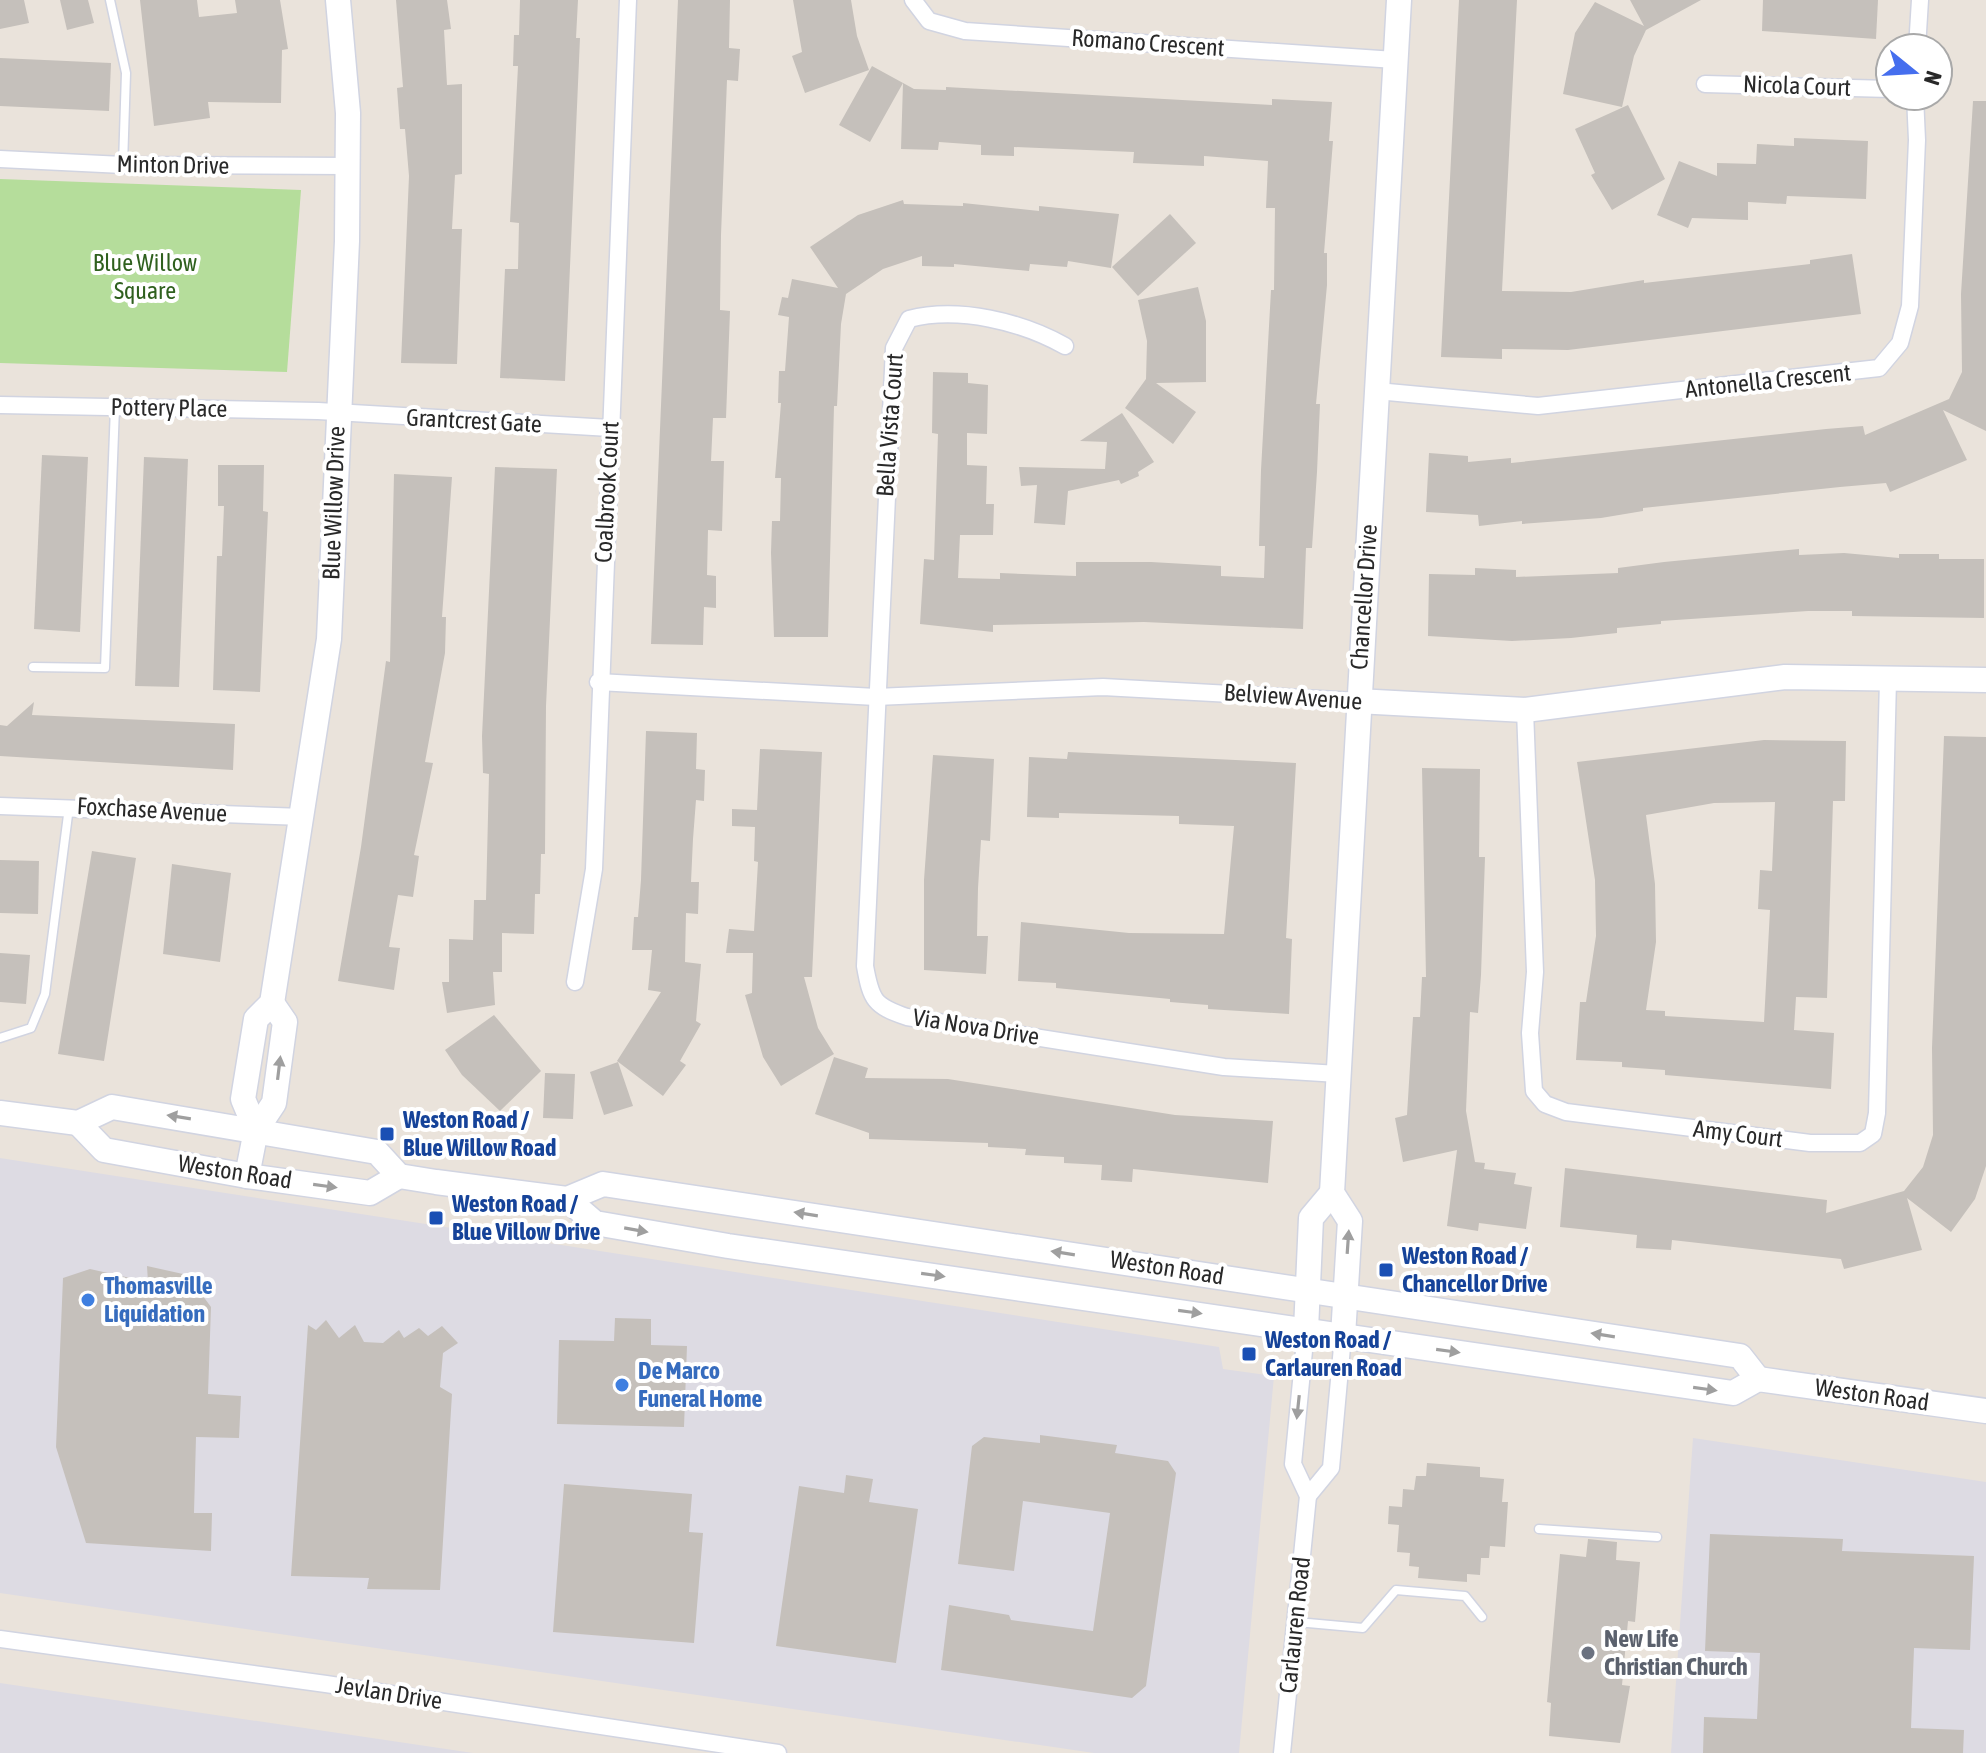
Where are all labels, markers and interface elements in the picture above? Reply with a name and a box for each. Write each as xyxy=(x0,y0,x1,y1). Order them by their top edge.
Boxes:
street label: Romano Crescent xyxy=(1071,24,1226,61)
north arrow xyxy=(1874,32,1954,112)
text: N xyxy=(1919,68,1947,88)
street label: Nicola Court xyxy=(1743,70,1852,101)
street label: Minton Drive xyxy=(116,150,230,179)
park label: Blue Willow Square xyxy=(93,249,197,304)
street label: Bella Vista Court xyxy=(871,352,908,498)
street label: Antonella Crescent xyxy=(1684,358,1852,403)
street label: Pottery Place xyxy=(110,393,228,422)
street label: Grantcrest Gate xyxy=(406,403,543,438)
street label: Coalbrook Court xyxy=(589,420,624,564)
street label: Blue Willow Drive xyxy=(317,425,350,580)
street label: Chancellor Drive xyxy=(1345,523,1382,671)
street label: Belview Avenue xyxy=(1223,678,1363,715)
street label: Foxchase Avenue xyxy=(76,792,228,827)
street label: Via Nova Drive xyxy=(911,1003,1041,1050)
one-way arrow xyxy=(272,1055,285,1080)
place label: Weston Road / Blue Willow Road xyxy=(402,1106,556,1161)
one-way arrow xyxy=(166,1110,191,1123)
street label: Amy Court xyxy=(1692,1115,1784,1152)
marker: Weston Road / Blue Willow Road xyxy=(378,1125,396,1143)
street label: Weston Road xyxy=(176,1149,294,1194)
one-way arrow xyxy=(312,1180,337,1193)
place label: Weston Road / Blue Villow Drive xyxy=(451,1190,601,1245)
one-way arrow xyxy=(793,1207,818,1220)
marker: Weston Road / Blue Villow Drive xyxy=(427,1209,445,1227)
one-way arrow xyxy=(623,1224,648,1237)
one-way arrow xyxy=(1342,1229,1355,1254)
place label: Weston Road / Chancellor Drive xyxy=(1401,1242,1548,1297)
street label: Weston Road xyxy=(1108,1245,1226,1290)
one-way arrow xyxy=(1050,1246,1075,1259)
marker: Weston Road / Chancellor Drive xyxy=(1377,1261,1395,1279)
one-way arrow xyxy=(921,1269,946,1282)
place label: Thomasville Liquidation xyxy=(104,1272,213,1327)
marker: Thomasville Liquidation xyxy=(79,1291,97,1309)
one-way arrow xyxy=(1178,1306,1203,1319)
place label: Weston Road / Carlauren Road xyxy=(1264,1326,1402,1381)
one-way arrow xyxy=(1591,1328,1616,1341)
marker: Weston Road / Carlauren Road xyxy=(1240,1345,1258,1363)
one-way arrow xyxy=(1436,1345,1461,1358)
place label: De Marco Funeral Home xyxy=(638,1357,762,1412)
street label: Weston Road xyxy=(1813,1373,1931,1416)
marker: De Marco Funeral Home xyxy=(613,1376,631,1394)
one-way arrow xyxy=(1693,1383,1718,1396)
one-way arrow xyxy=(1292,1395,1305,1420)
street label: Carlauren Road xyxy=(1274,1555,1315,1694)
place label: New Life Christian Church xyxy=(1604,1625,1748,1680)
marker: New Life Christian Church xyxy=(1579,1644,1597,1662)
street label: Jevlan Drive xyxy=(334,1671,444,1714)

